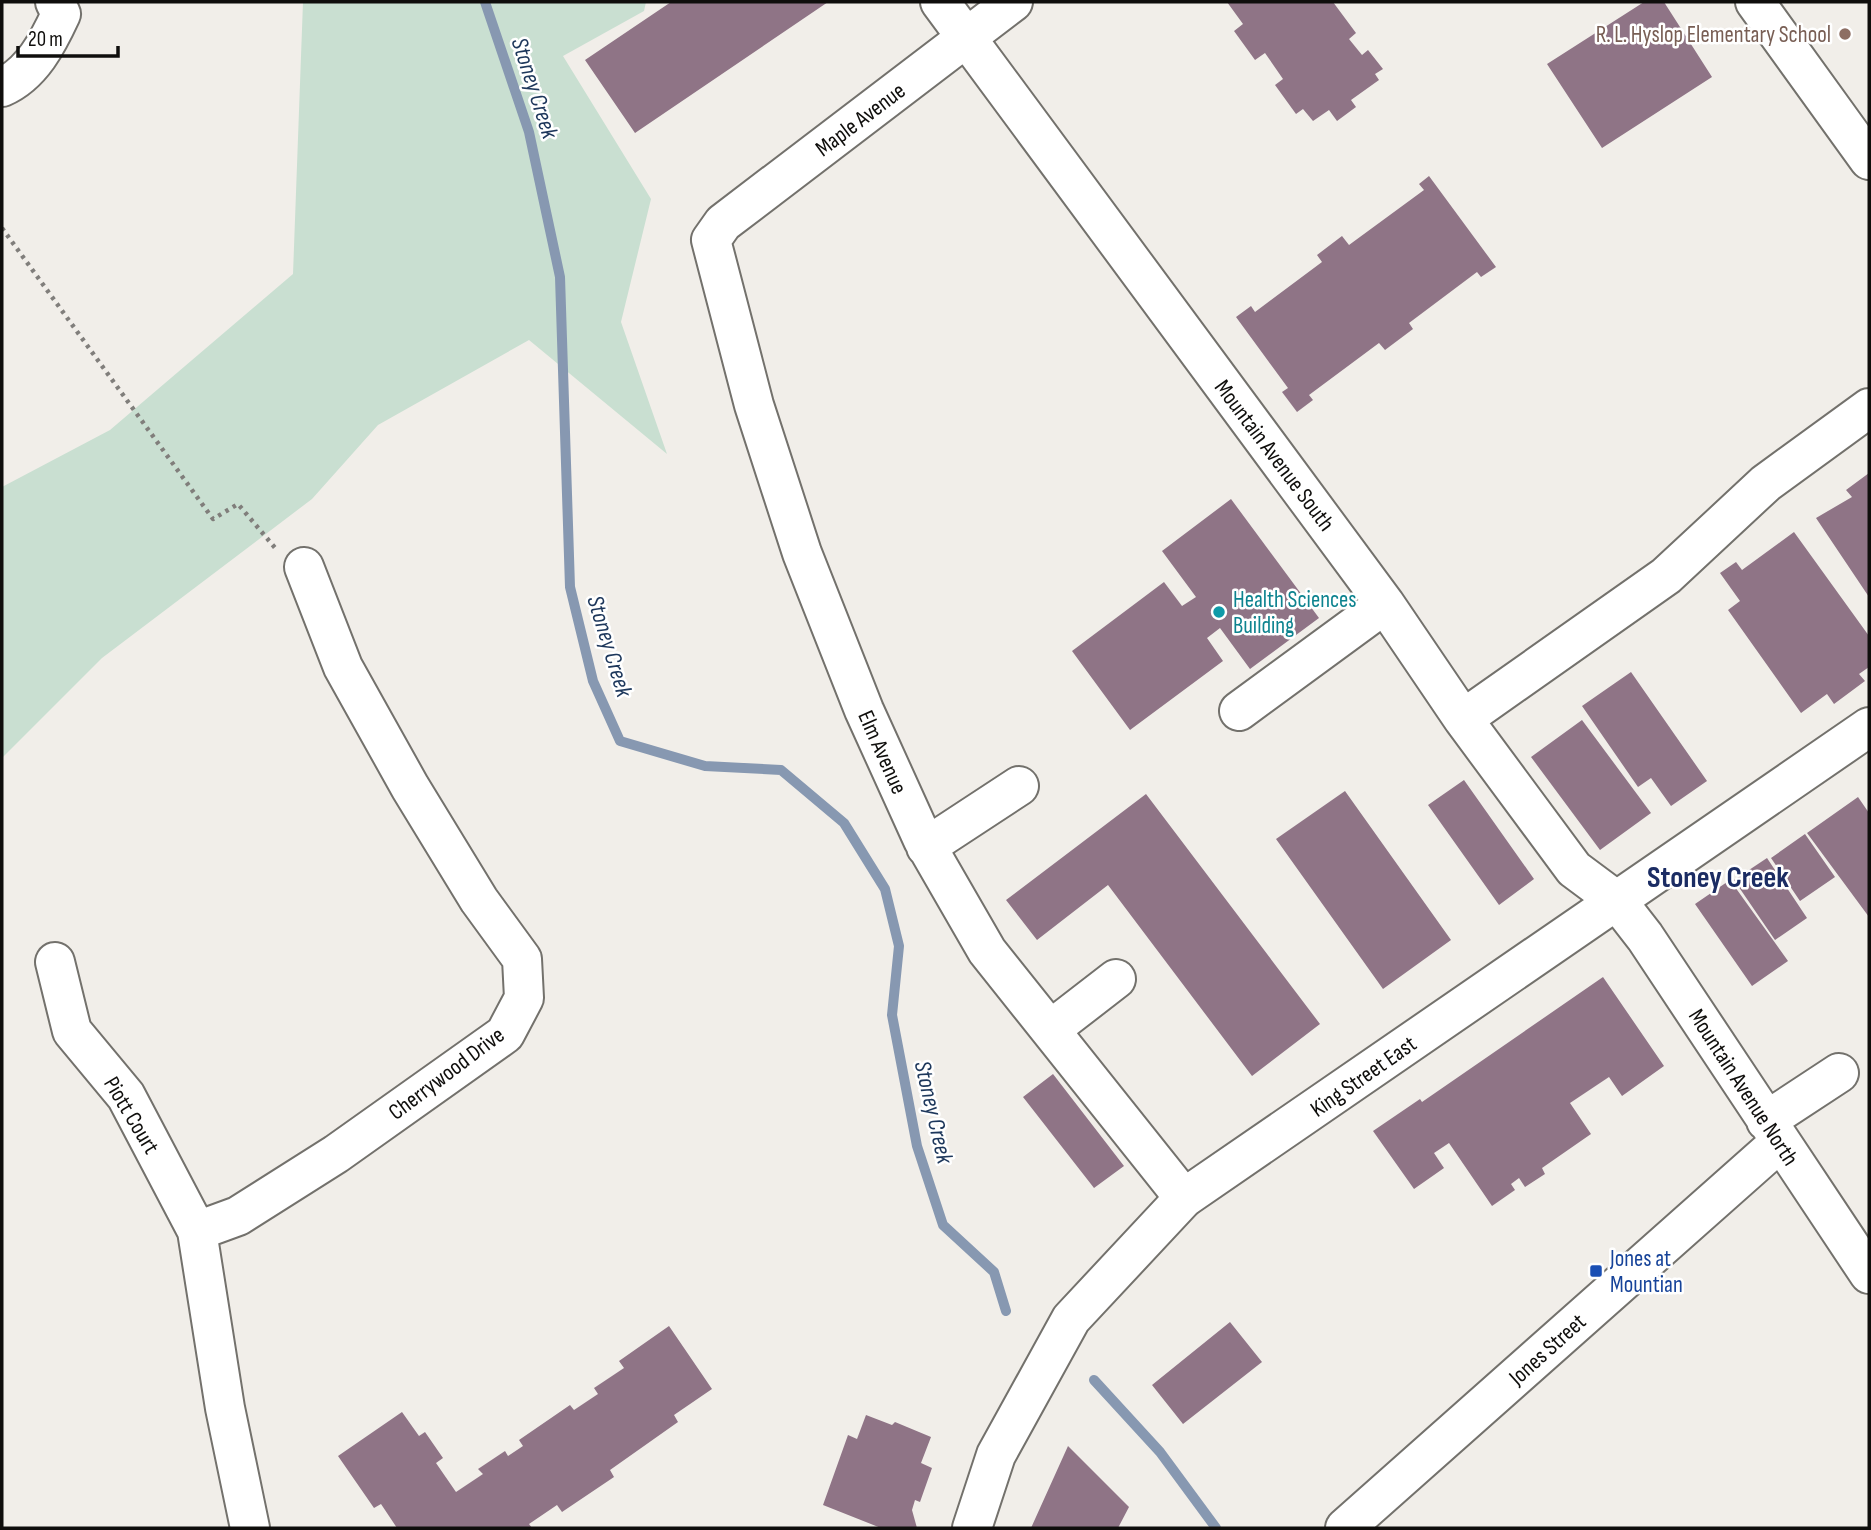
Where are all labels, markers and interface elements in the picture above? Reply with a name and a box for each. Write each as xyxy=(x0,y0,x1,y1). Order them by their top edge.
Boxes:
scale bar xyxy=(18,14,117,58)
place label: R. L. Hyslop Elementary School xyxy=(1596,21,1831,49)
marker: R. L. Hyslop Elementary School xyxy=(1837,26,1853,42)
text: 20 m xyxy=(28,27,63,52)
water label: Stoney Creek xyxy=(505,34,565,143)
street label: Maple Avenue xyxy=(810,77,911,163)
street label: Mountain Avenue South xyxy=(1208,374,1340,537)
place label: Health Sciences Building xyxy=(1233,586,1357,640)
water label: Stoney Creek xyxy=(580,592,639,701)
marker: Health Sciences Building xyxy=(1211,604,1227,620)
street label: Elm Avenue xyxy=(851,706,913,798)
district label: Stoney Creek xyxy=(1647,860,1789,896)
street label: Mountain Avenue North xyxy=(1682,1004,1804,1171)
street label: Cherrywood Drive xyxy=(383,1021,510,1126)
street label: King Street East xyxy=(1305,1030,1422,1124)
water label: Stoney Creek xyxy=(908,1058,960,1167)
street label: Piott Court xyxy=(97,1072,165,1159)
place label: Jones at Mountian xyxy=(1609,1245,1683,1299)
marker: Jones at Mountian xyxy=(1588,1263,1604,1279)
street label: Jones Street xyxy=(1503,1308,1592,1392)

